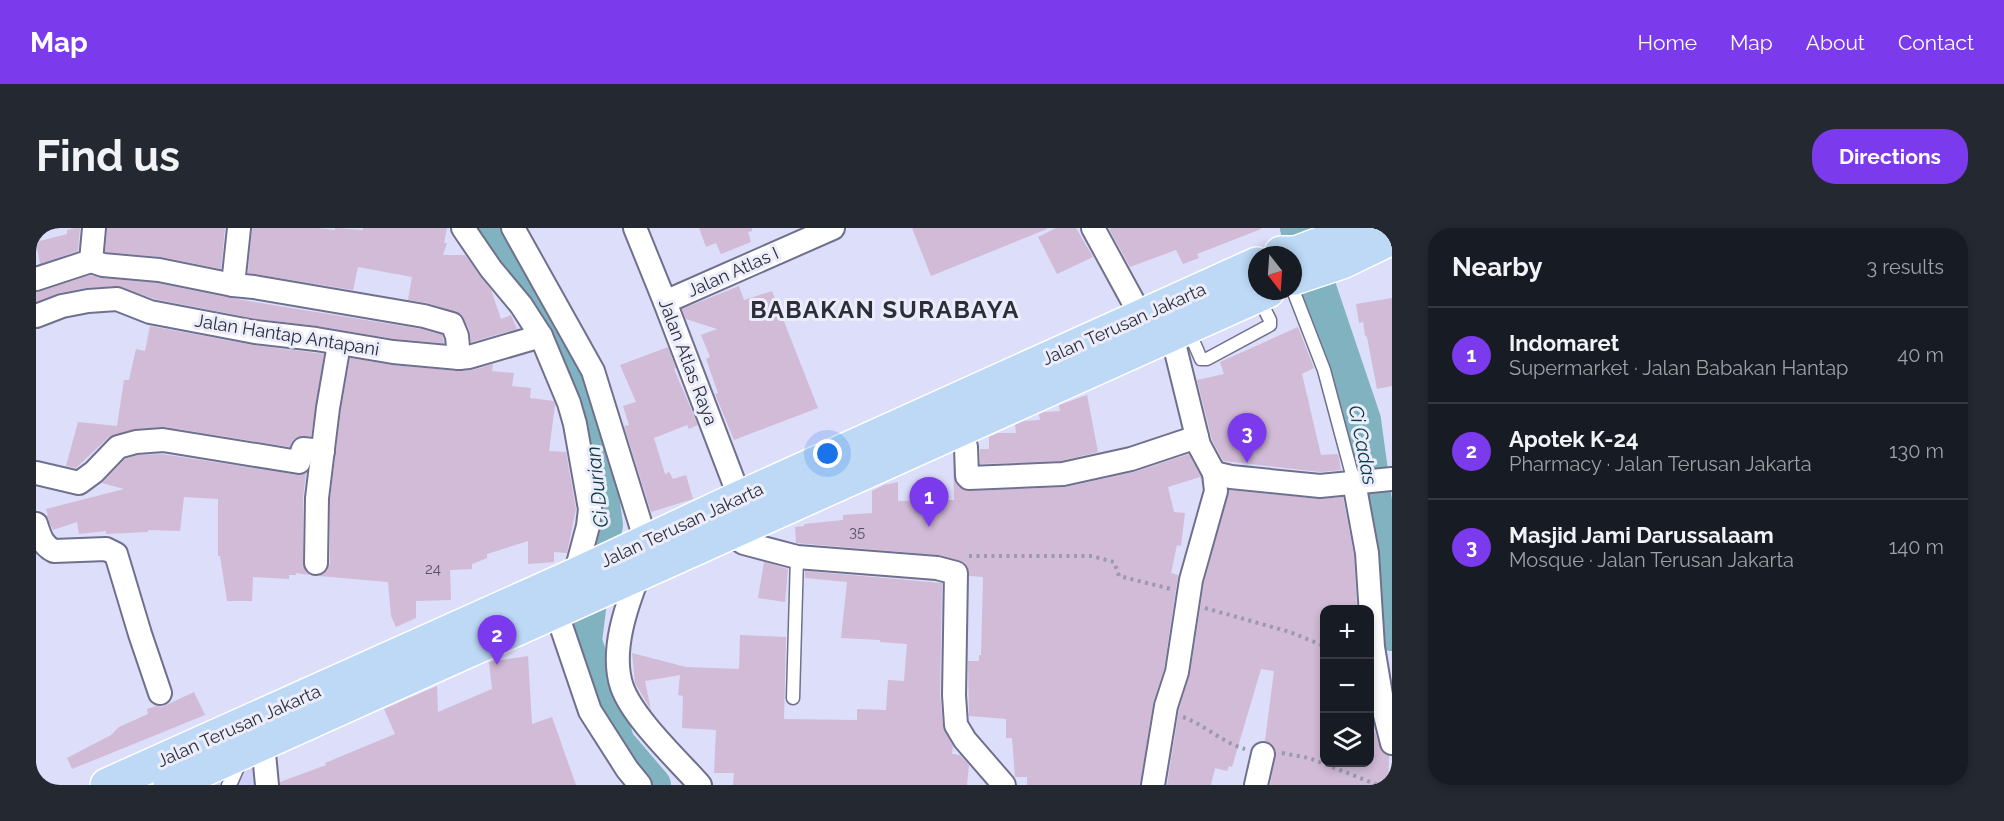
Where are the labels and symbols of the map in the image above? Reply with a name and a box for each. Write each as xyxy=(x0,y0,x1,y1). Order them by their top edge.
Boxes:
street label: Jalan Atlas I xyxy=(684,242,782,301)
north arrow xyxy=(1248,246,1302,300)
street label: Jalan Terusan Jakarta xyxy=(1039,278,1209,369)
district label: BABAKAN SURABAYA xyxy=(750,295,1020,324)
street label: Jalan Atlas Raya xyxy=(655,296,722,428)
street label: Jalan Hantap Antapani xyxy=(193,310,381,359)
water label: Ci Cadas xyxy=(1344,403,1383,488)
pin: 3 xyxy=(1228,414,1266,463)
your location xyxy=(813,439,842,468)
water label: Ci Durian xyxy=(581,445,613,529)
street label: Jalan Terusan Jakarta xyxy=(597,478,766,571)
pin: 1 xyxy=(910,478,948,527)
house number: 35 xyxy=(849,523,865,541)
house number: 24 xyxy=(425,560,441,578)
pin: 2 xyxy=(478,616,516,665)
street label: Jalan Terusan Jakarta xyxy=(154,680,324,771)

